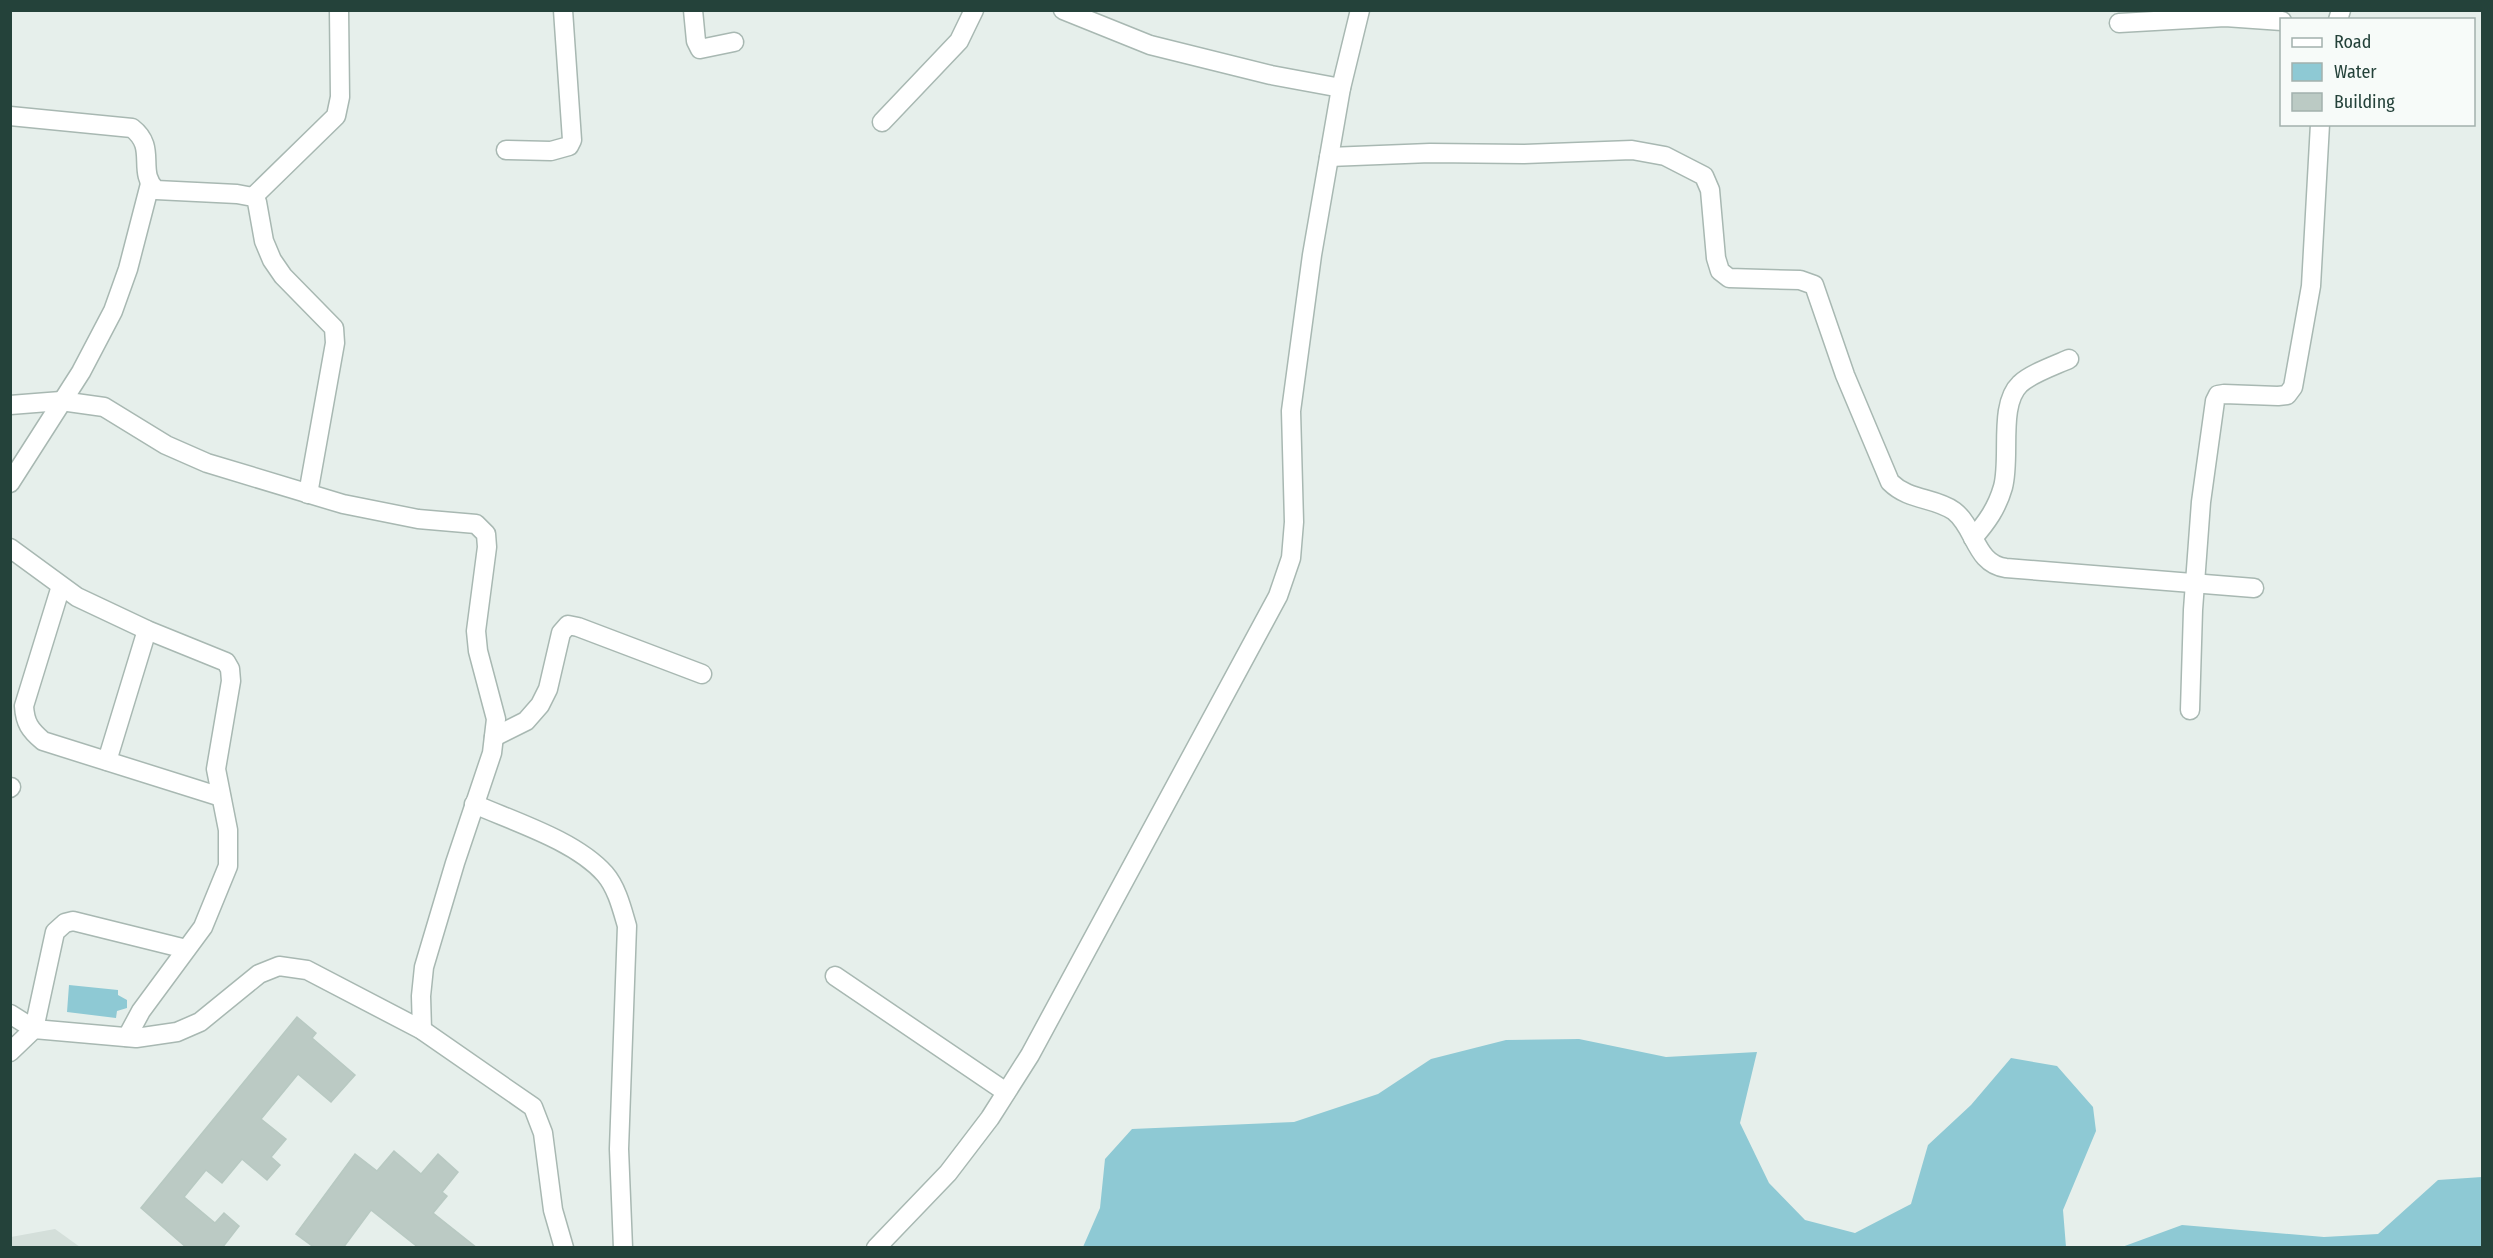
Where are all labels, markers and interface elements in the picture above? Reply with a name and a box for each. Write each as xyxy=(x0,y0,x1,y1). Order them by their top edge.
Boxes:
legend xyxy=(2280,18,2475,126)
text: Road xyxy=(2334,31,2371,53)
text: Water xyxy=(2334,61,2377,83)
text: Building xyxy=(2334,91,2395,113)

